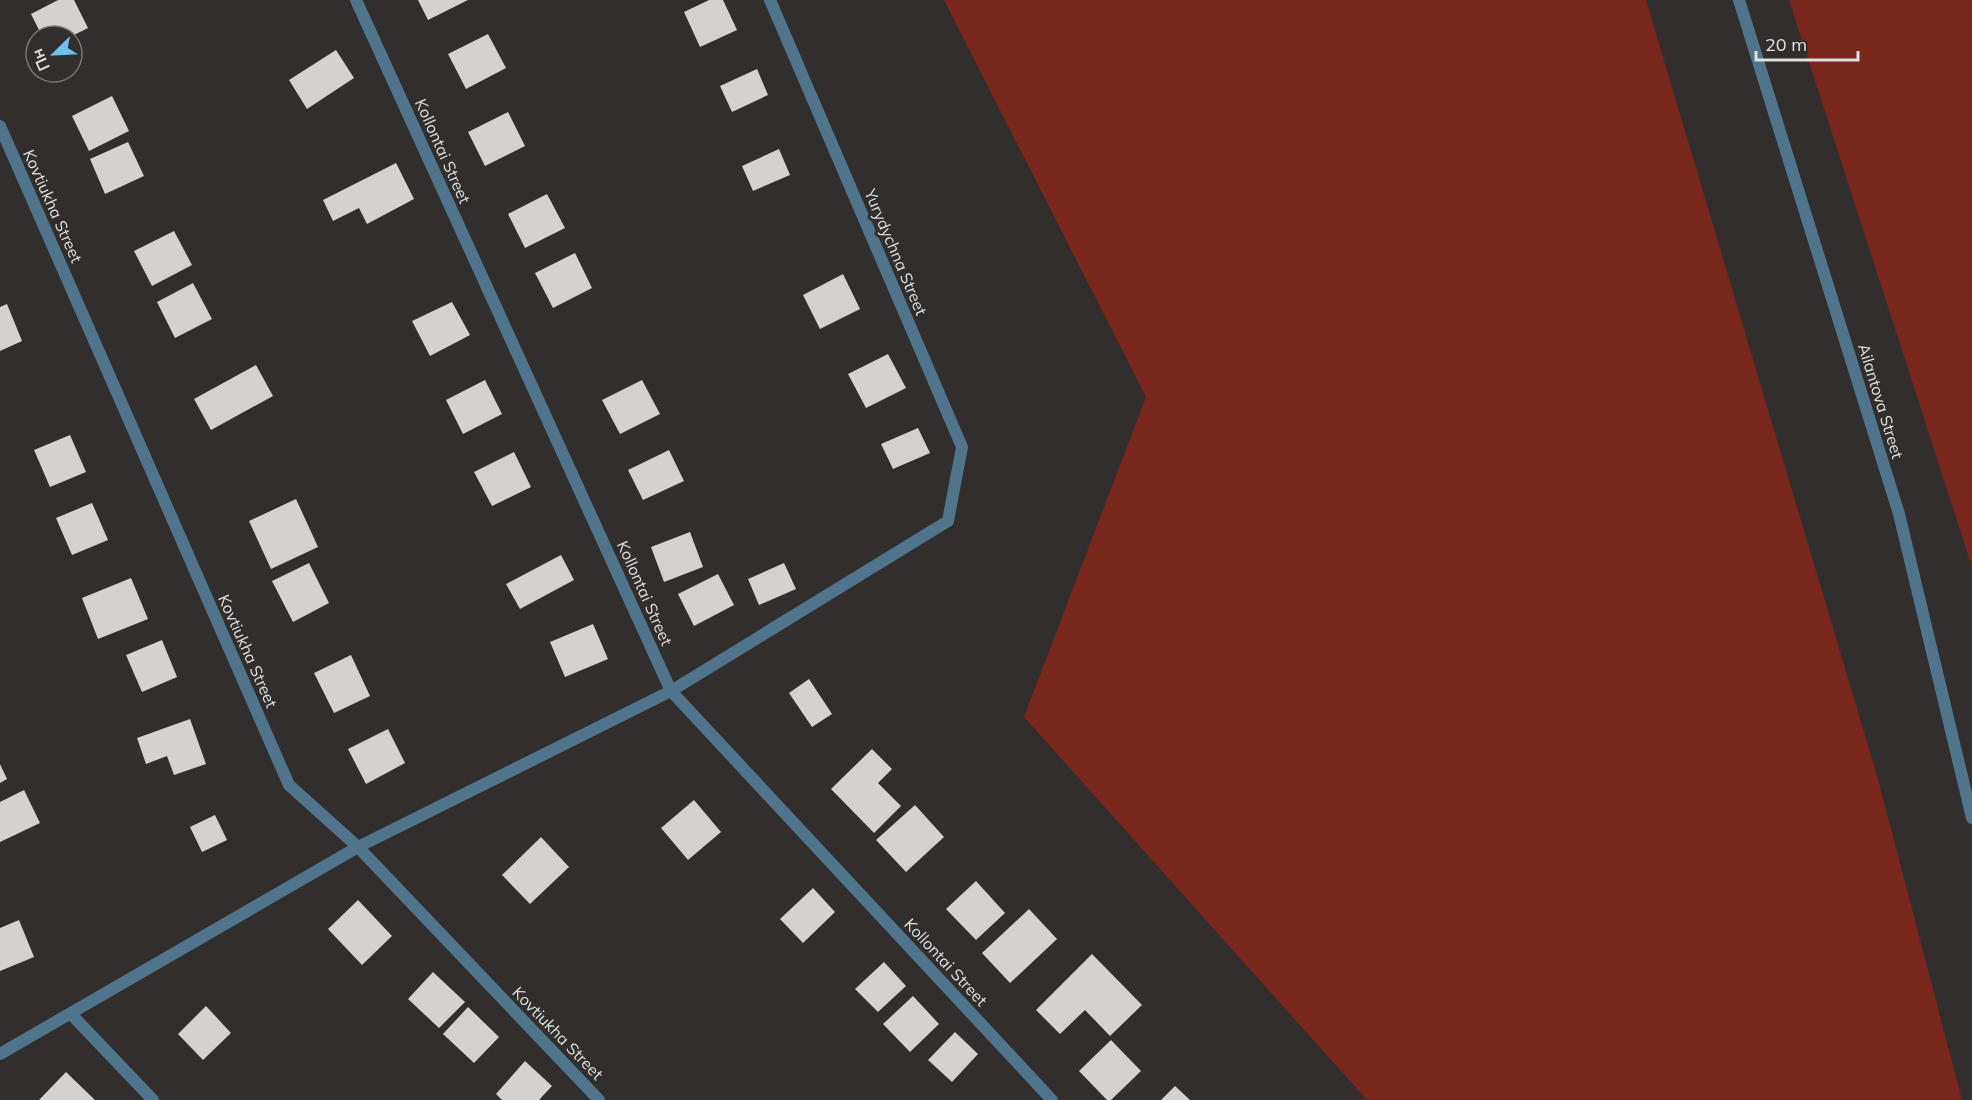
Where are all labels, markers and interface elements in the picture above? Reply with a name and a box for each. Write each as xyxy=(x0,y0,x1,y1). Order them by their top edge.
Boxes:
north arrow xyxy=(24,24,84,84)
scale bar xyxy=(1756,24,1858,62)
text: 20 m xyxy=(1765,33,1807,56)
text: Пн xyxy=(27,46,54,74)
street label: Kollontai Street xyxy=(411,95,475,207)
street label: Kovtiukha Street xyxy=(19,146,87,266)
street label: Yurydychna Street xyxy=(860,185,932,318)
street label: Ailantova Street xyxy=(1854,341,1908,461)
street label: Kollontai Street xyxy=(613,537,677,649)
street label: Kovtiukha Street xyxy=(214,591,282,711)
street label: Kollontai Street xyxy=(900,914,992,1010)
street label: Kovtiukha Street xyxy=(508,982,608,1084)

